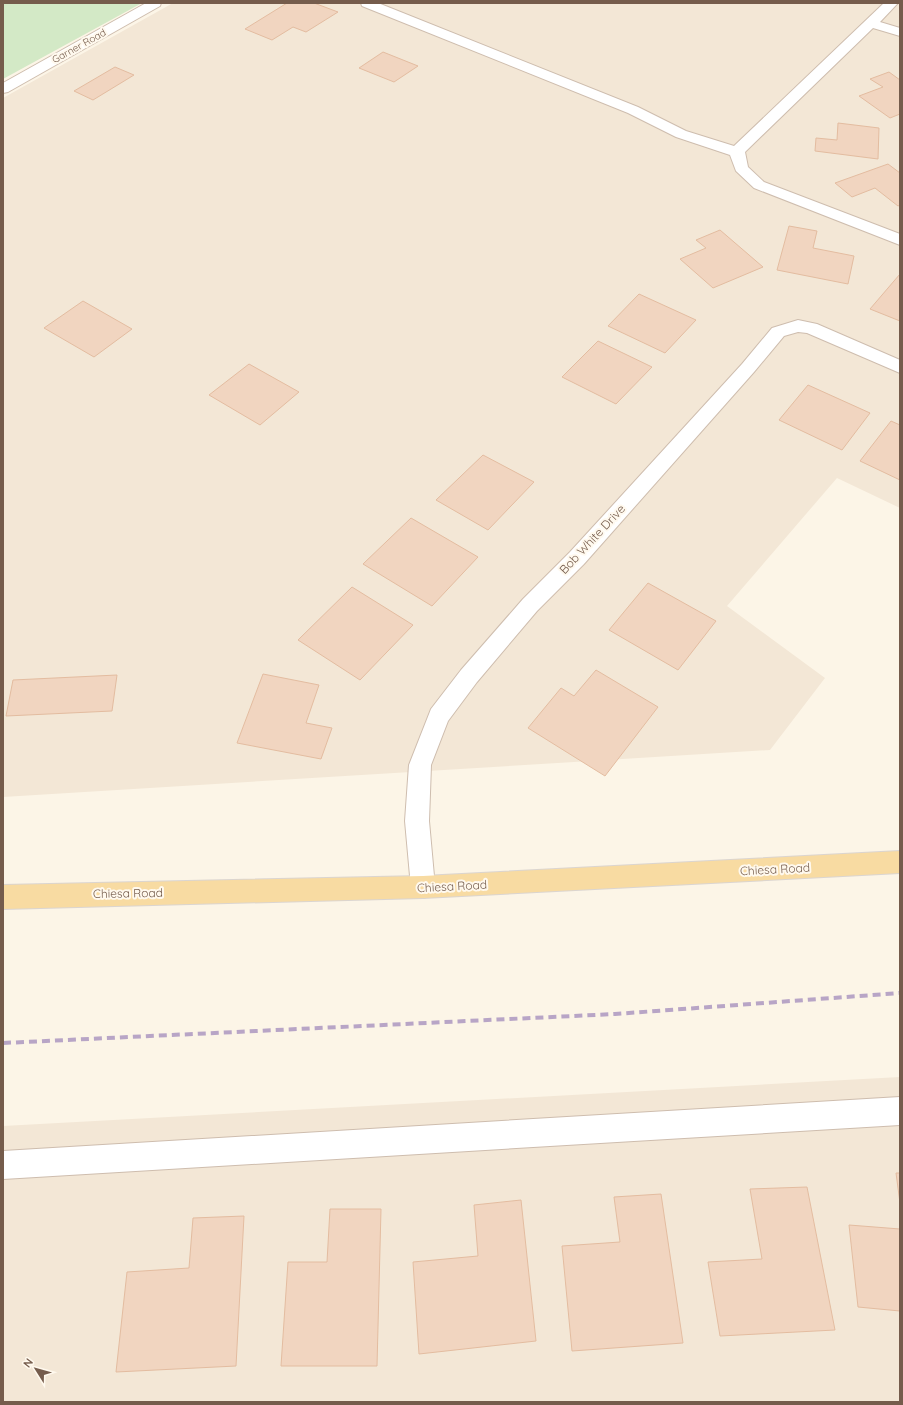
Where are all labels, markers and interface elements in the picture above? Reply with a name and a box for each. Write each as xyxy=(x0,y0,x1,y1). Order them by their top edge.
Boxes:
street label: Garner Road xyxy=(50,26,108,66)
street label: Bob White Drive xyxy=(556,501,628,577)
street label: Chiesa Road xyxy=(740,860,810,878)
street label: Chiesa Road xyxy=(417,877,487,895)
street label: Chiesa Road xyxy=(93,885,163,901)
north arrow xyxy=(16,1349,56,1389)
text: N xyxy=(20,1356,36,1370)

